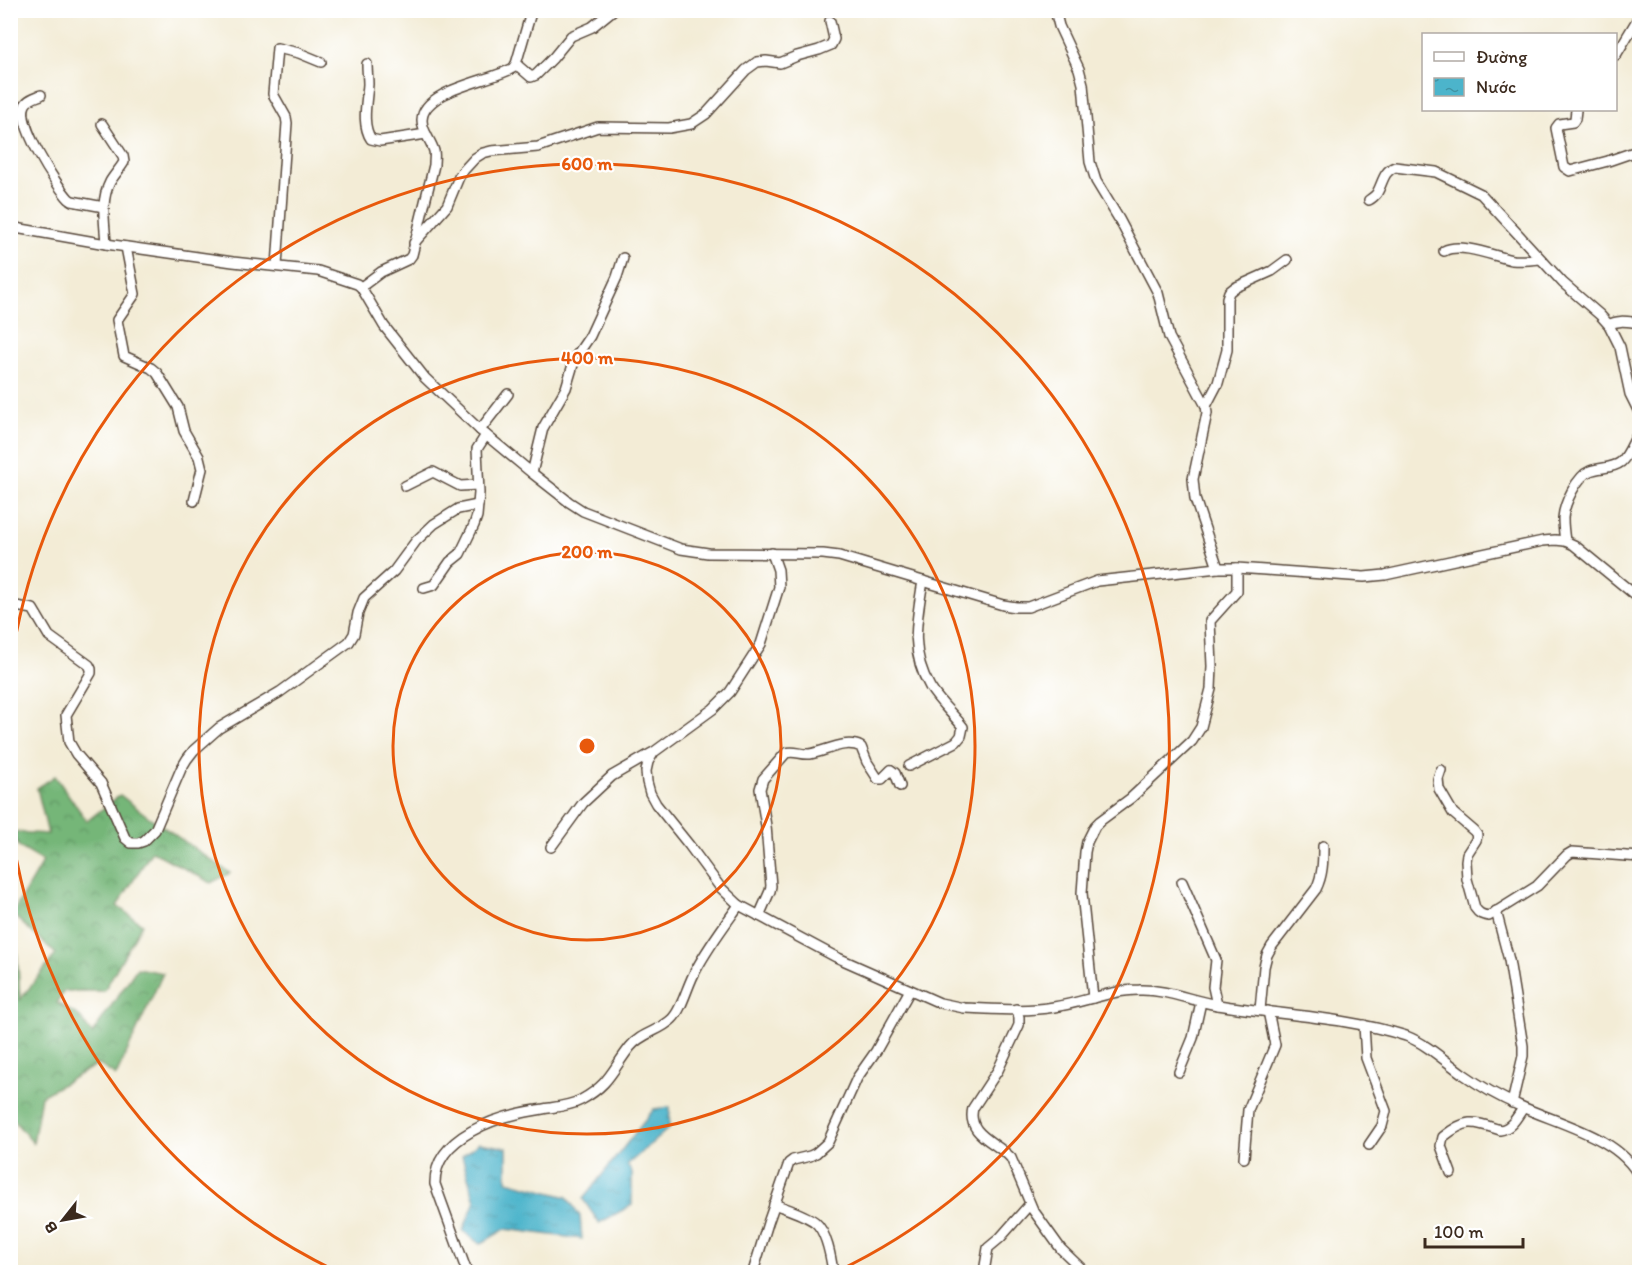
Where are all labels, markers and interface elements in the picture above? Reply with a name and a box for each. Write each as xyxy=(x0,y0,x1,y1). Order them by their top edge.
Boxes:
legend xyxy=(1422,33,1617,111)
text: Đường xyxy=(1476,46,1528,68)
text: Nước xyxy=(1476,76,1516,98)
text: 600 m xyxy=(562,153,613,175)
text: 400 m xyxy=(561,347,614,369)
text: 200 m xyxy=(562,541,613,563)
centre of rings xyxy=(577,736,597,756)
north arrow xyxy=(33,1190,93,1250)
scale bar xyxy=(1425,1211,1522,1249)
text: B xyxy=(39,1218,61,1237)
text: 100 m xyxy=(1434,1221,1484,1243)

